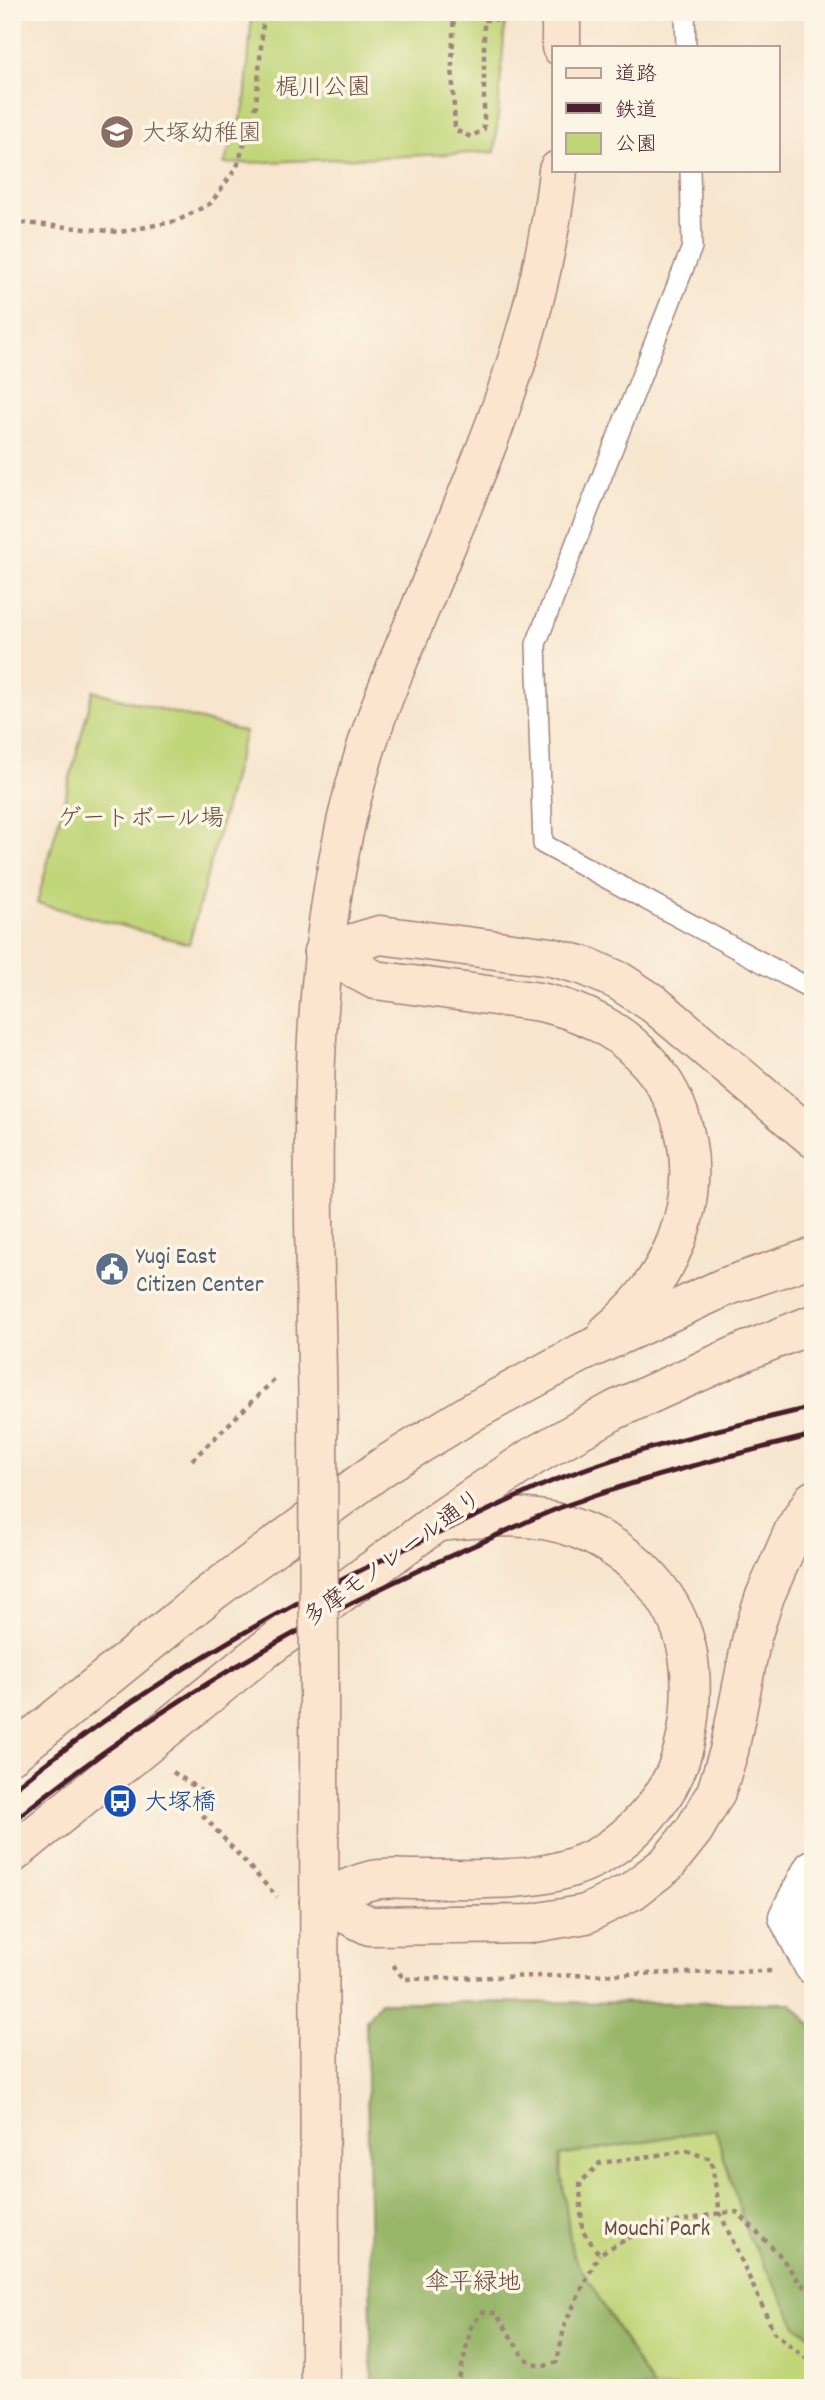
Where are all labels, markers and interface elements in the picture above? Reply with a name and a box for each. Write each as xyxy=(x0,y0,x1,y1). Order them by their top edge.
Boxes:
legend xyxy=(552,46,780,172)
text: 道路 xyxy=(615,61,657,91)
park label: 梶川公園 xyxy=(275,72,371,106)
text: 鉄道 xyxy=(615,97,657,127)
school or university icon: 大塚幼稚園 xyxy=(98,113,136,151)
place label: 大塚幼稚園 xyxy=(142,118,262,152)
text: 公園 xyxy=(615,131,657,161)
park label: ゲートボール場 xyxy=(58,803,224,837)
place label: Yugi East Citizen Center xyxy=(136,1241,264,1303)
public building icon: Yugi East Citizen Center xyxy=(93,1250,131,1288)
street label: 多摩モノレール通り xyxy=(297,1483,491,1636)
bus stop icon: 大塚橋 xyxy=(101,1782,139,1820)
place label: 大塚橋 xyxy=(144,1787,216,1821)
park label: Mouchi Park xyxy=(604,2213,710,2247)
park label: 傘平緑地 xyxy=(425,2267,521,2301)

